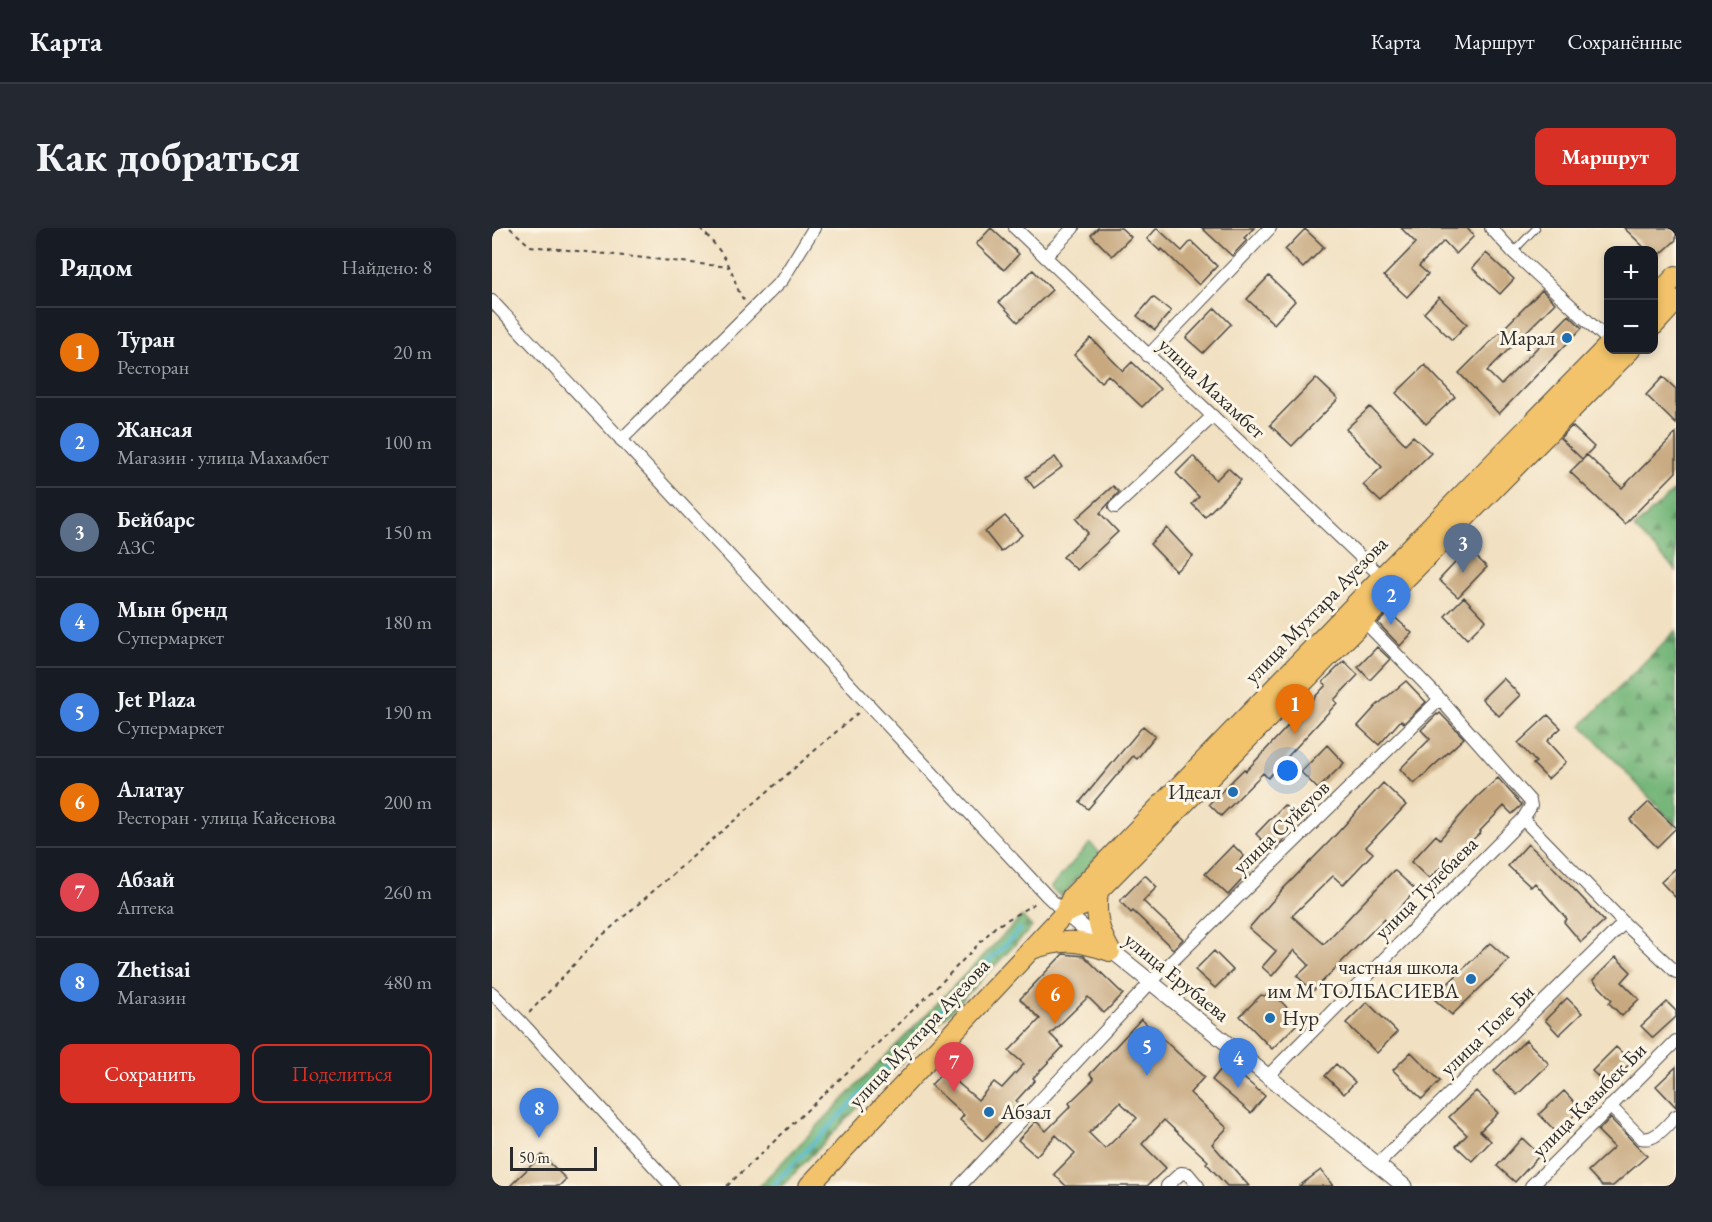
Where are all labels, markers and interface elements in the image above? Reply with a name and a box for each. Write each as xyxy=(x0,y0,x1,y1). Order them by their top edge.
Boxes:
text: Карта xyxy=(30,23,102,59)
text: Карта xyxy=(1371,28,1421,55)
text: Маршрут xyxy=(1454,28,1535,55)
text: Сохранённые xyxy=(1568,28,1682,55)
button: Маршрут xyxy=(1535,128,1676,185)
text: Как добраться xyxy=(36,129,300,184)
map controls xyxy=(1604,246,1658,354)
button: + xyxy=(1604,246,1658,300)
text: Рядом xyxy=(60,250,133,284)
text: Найдено: 8 xyxy=(341,254,432,280)
button: − xyxy=(1604,300,1658,354)
place label: Марал xyxy=(1499,324,1555,351)
text: Туран xyxy=(117,325,175,354)
street label: улица Махамбет xyxy=(1153,331,1272,445)
marker: Марал xyxy=(1560,331,1574,345)
text: 1 xyxy=(74,339,85,365)
text: 20 m xyxy=(393,339,432,365)
text: Ресторан xyxy=(117,354,189,380)
text: Жансая xyxy=(117,415,192,444)
text: 2 xyxy=(74,429,85,455)
text: 100 m xyxy=(384,429,432,455)
text: Магазин · улица Махамбет xyxy=(117,444,329,470)
text: Бейбарс xyxy=(117,505,195,534)
text: 3 xyxy=(74,519,85,545)
text: 150 m xyxy=(384,519,432,545)
pin: 3 xyxy=(1444,524,1482,573)
street label: улица Мухтара Ауезова xyxy=(1238,530,1394,689)
text: АЗС xyxy=(117,534,155,560)
pin: 2 xyxy=(1372,576,1410,625)
text: Мын бренд xyxy=(117,595,228,624)
text: 4 xyxy=(74,609,85,635)
text: 180 m xyxy=(384,609,432,635)
text: Супермаркет xyxy=(117,624,224,650)
pin: 1 xyxy=(1276,684,1314,734)
text: Jet Plaza xyxy=(117,685,196,714)
text: 5 xyxy=(74,699,85,725)
text: 190 m xyxy=(384,699,432,725)
text: Супермаркет xyxy=(117,714,224,740)
your location xyxy=(1273,756,1302,785)
street label: улица Суйеуов xyxy=(1226,774,1335,880)
text: Алатау xyxy=(117,775,184,804)
place label: Идеал xyxy=(1168,778,1221,805)
marker: Идеал xyxy=(1226,785,1240,799)
text: 6 xyxy=(74,789,85,815)
text: 200 m xyxy=(384,789,432,815)
text: Ресторан · улица Кайсенова xyxy=(117,804,336,830)
street label: улица Тулебаева xyxy=(1368,830,1484,945)
text: Абзай xyxy=(117,865,175,894)
text: 7 xyxy=(74,879,85,905)
text: 260 m xyxy=(384,879,432,905)
text: Аптека xyxy=(117,894,174,920)
street label: улица Ерубаева xyxy=(1119,926,1236,1028)
street label: улица Мухтара Ауезова xyxy=(842,952,995,1113)
place label: частная школа им М ТОЛБАСИЕВА xyxy=(1267,953,1460,1004)
text: Zhetisai xyxy=(117,955,190,984)
text: 8 xyxy=(74,969,85,995)
text: 480 m xyxy=(384,969,432,995)
marker: частная школа им М ТОЛБАСИЕВА xyxy=(1464,972,1478,986)
pin: 6 xyxy=(1036,974,1074,1024)
street label: улица Толе Би xyxy=(1434,978,1540,1081)
text: Магазин xyxy=(117,984,186,1010)
place label: Нур xyxy=(1282,1004,1319,1031)
marker: Нур xyxy=(1263,1011,1277,1025)
pin: 5 xyxy=(1128,1026,1166,1076)
street label: улица Казыбек Би xyxy=(1525,1036,1652,1163)
pin: 4 xyxy=(1218,1038,1258,1088)
pin: 7 xyxy=(934,1042,974,1092)
button: Сохранить xyxy=(60,1044,240,1103)
button: Поделиться xyxy=(252,1044,432,1103)
pin: 8 xyxy=(520,1088,558,1138)
place label: Абзал xyxy=(1000,1098,1051,1125)
marker: Абзал xyxy=(982,1105,996,1119)
scale bar xyxy=(510,1144,597,1172)
text: 50 m xyxy=(519,1147,550,1168)

